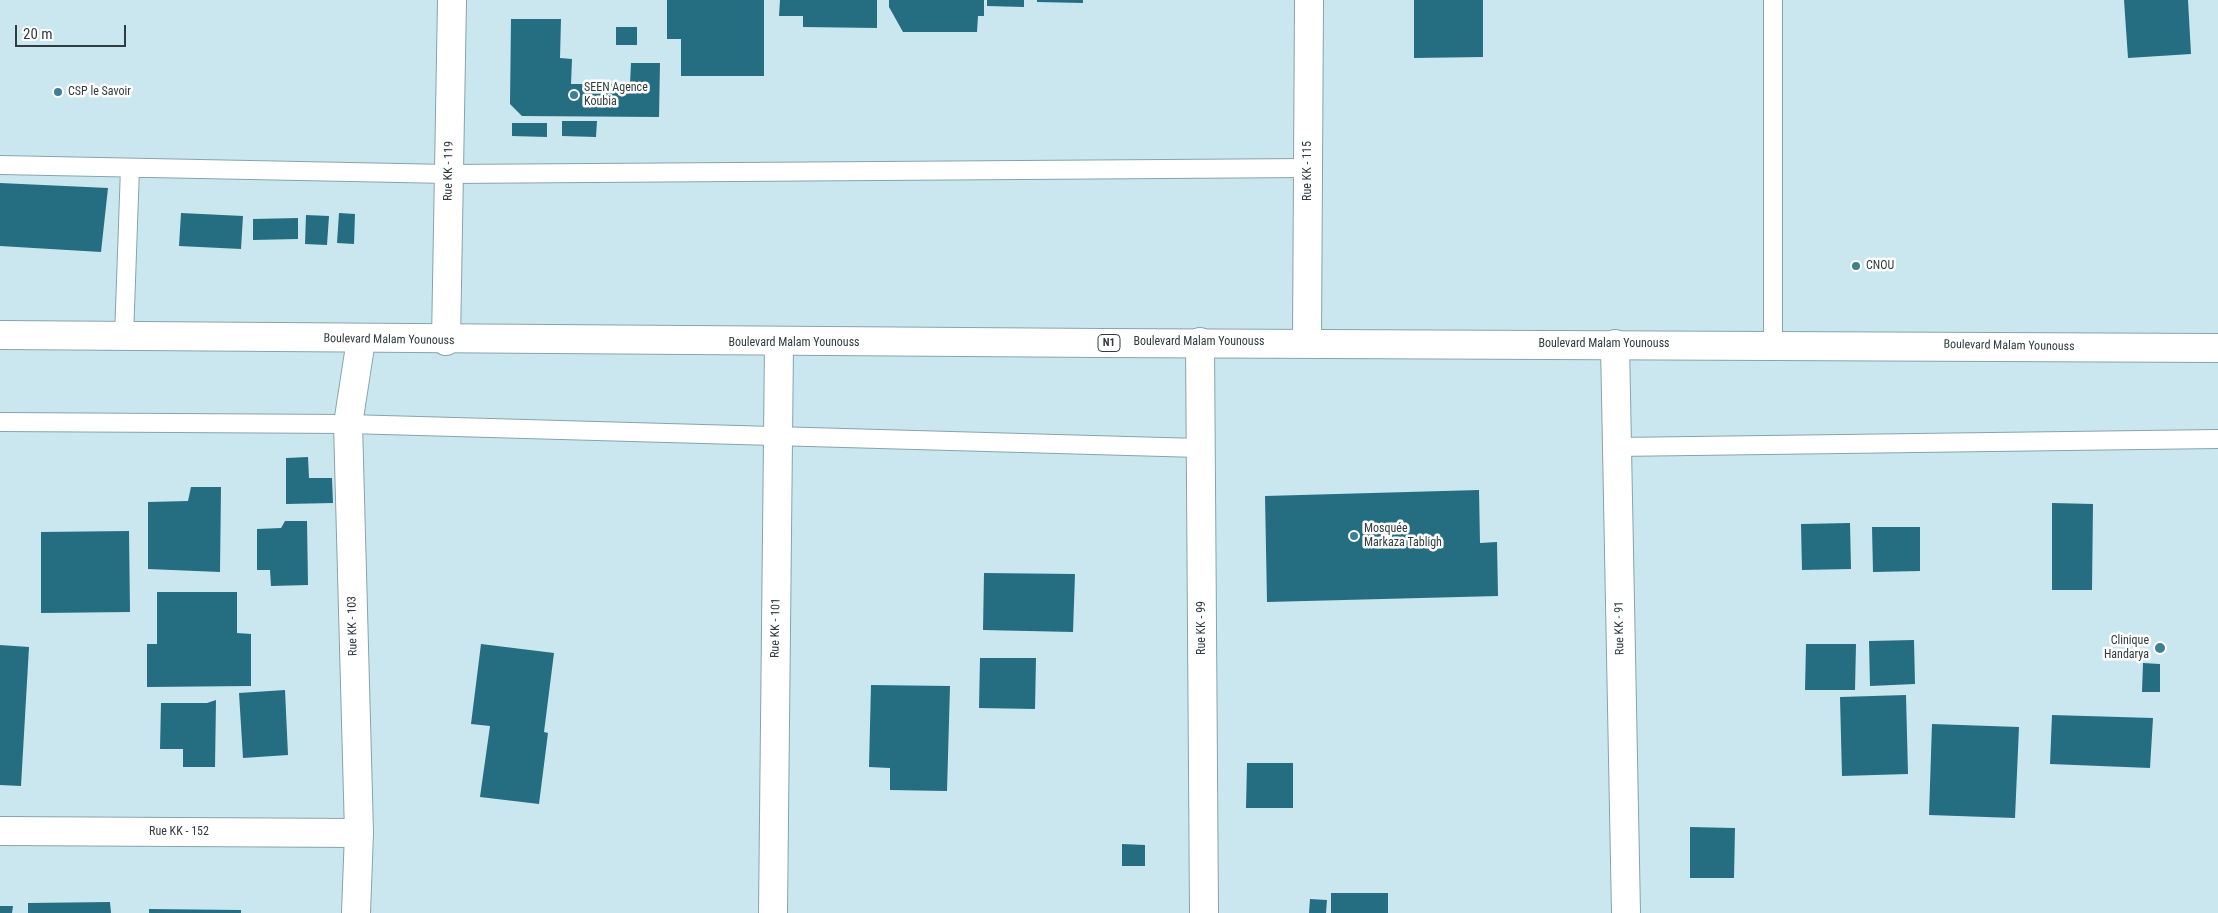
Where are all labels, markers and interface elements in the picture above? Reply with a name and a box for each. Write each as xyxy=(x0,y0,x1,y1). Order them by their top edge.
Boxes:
scale bar xyxy=(18,15,129,47)
text: 20 m xyxy=(23,25,53,43)
place label: SEEN Agence Koubia xyxy=(584,81,648,109)
place label: CSP le Savoir xyxy=(68,85,131,99)
marker: CSP le Savoir xyxy=(52,86,64,98)
marker: SEEN Agence Koubia xyxy=(568,89,580,101)
street label: Rue KK - 119 xyxy=(441,141,457,201)
street label: Rue KK - 115 xyxy=(1301,141,1315,201)
place label: CNOU xyxy=(1866,259,1894,273)
marker: CNOU xyxy=(1850,260,1862,272)
street label: Boulevard Malam Younouss xyxy=(323,332,455,348)
road number: N1 xyxy=(1098,334,1120,352)
street label: Boulevard Malam Younouss xyxy=(1133,335,1265,349)
street label: Boulevard Malam Younouss xyxy=(728,336,860,350)
street label: Boulevard Malam Younouss xyxy=(1538,337,1670,351)
street label: Boulevard Malam Younouss xyxy=(1943,338,2075,354)
place label: Mosquée Markaza Tabligh xyxy=(1364,522,1442,550)
marker: Mosquée Markaza Tabligh xyxy=(1348,530,1360,542)
street label: Rue KK - 103 xyxy=(345,596,361,656)
street label: Rue KK - 101 xyxy=(768,598,784,658)
street label: Rue KK - 99 xyxy=(1195,601,1209,655)
street label: Rue KK - 91 xyxy=(1612,601,1628,655)
place label: Clinique Handarya xyxy=(2104,634,2149,662)
marker: Clinique Handarya xyxy=(2153,641,2167,655)
street label: Rue KK - 152 xyxy=(149,825,209,839)

